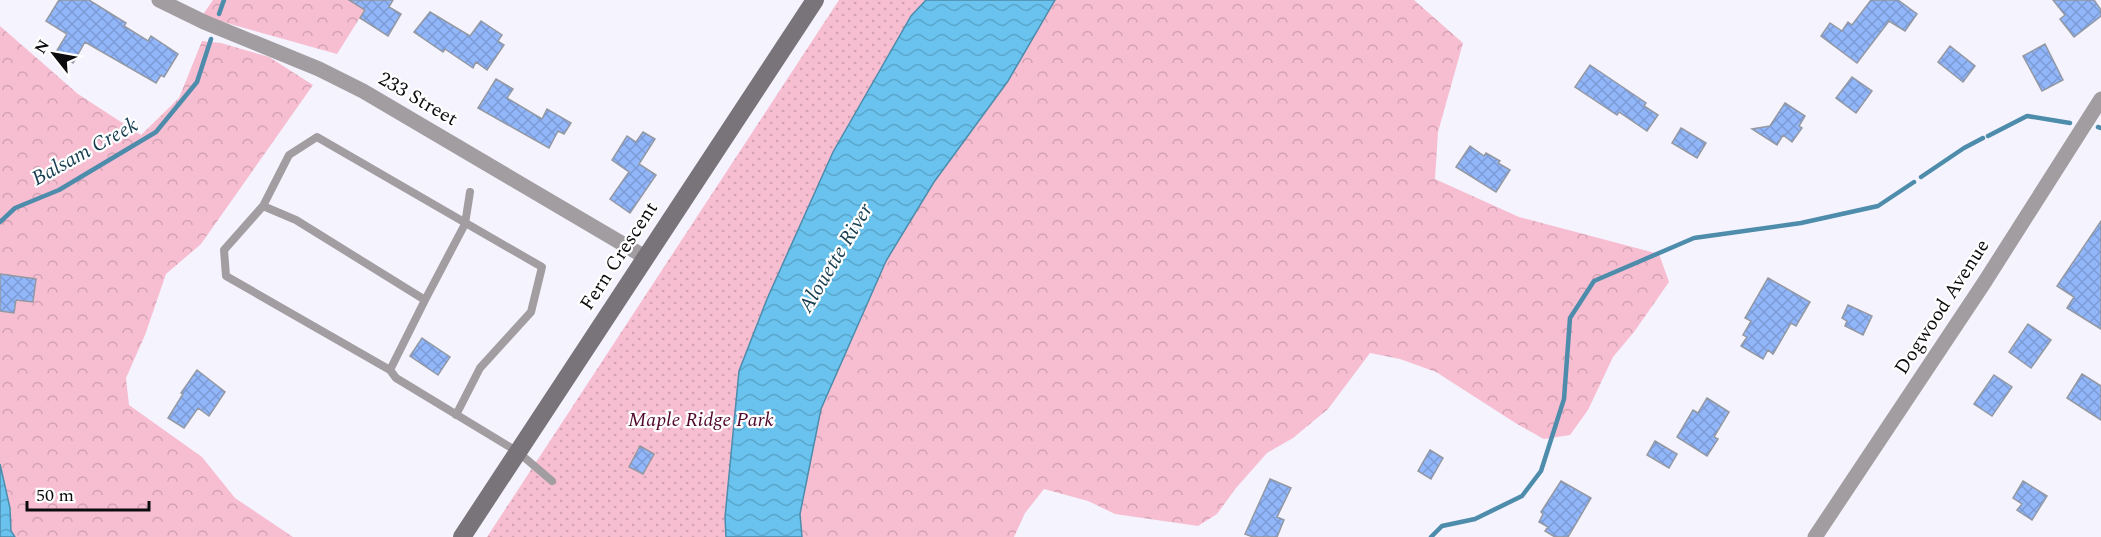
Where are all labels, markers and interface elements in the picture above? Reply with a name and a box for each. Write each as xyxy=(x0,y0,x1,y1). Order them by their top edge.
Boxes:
north arrow xyxy=(24,24,84,84)
text: N xyxy=(28,35,56,59)
street label: 233 Street xyxy=(373,64,463,134)
water label: Balsam Creek xyxy=(26,109,144,195)
street label: Fern Crescent xyxy=(572,196,666,316)
water label: Alouette River xyxy=(790,197,882,320)
street label: Dogwood Avenue xyxy=(1887,233,1997,381)
park label: Maple Ridge Park xyxy=(628,405,775,435)
scale bar xyxy=(27,474,148,512)
text: 50 m xyxy=(36,482,74,509)

